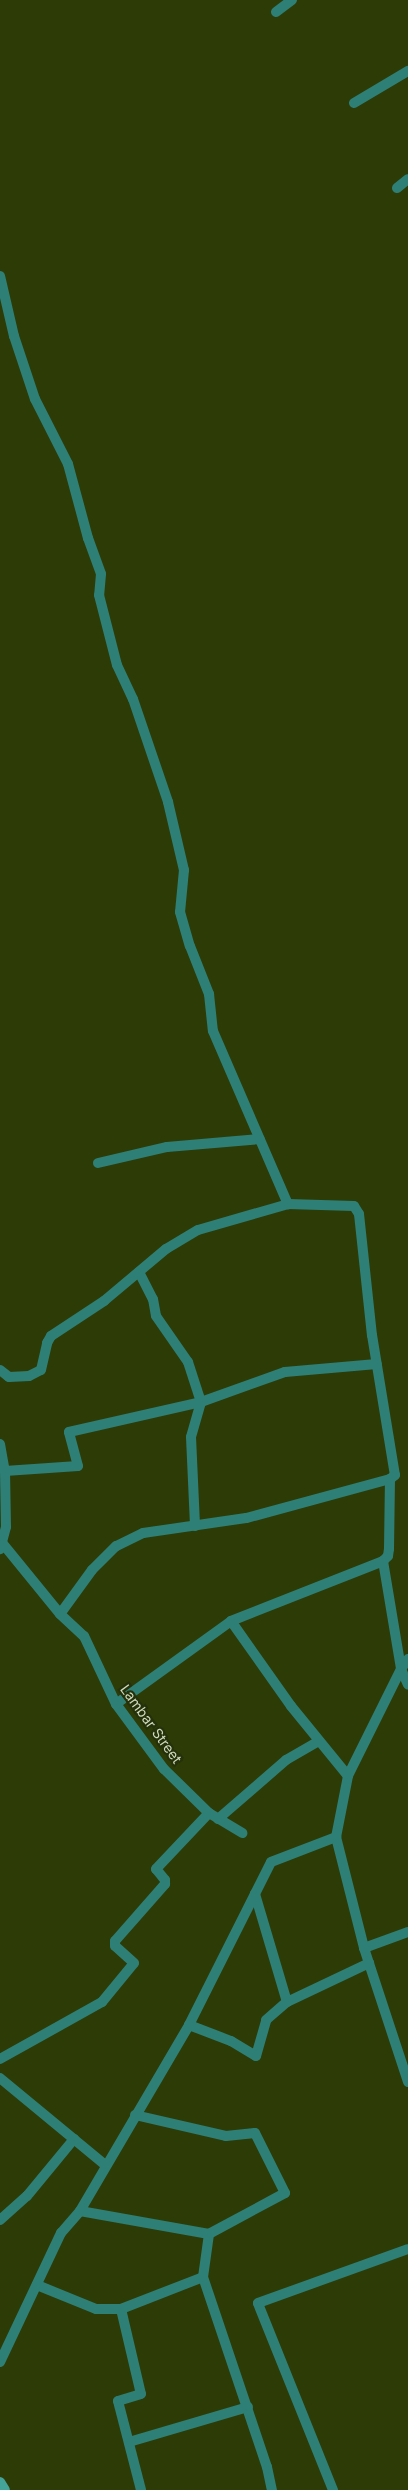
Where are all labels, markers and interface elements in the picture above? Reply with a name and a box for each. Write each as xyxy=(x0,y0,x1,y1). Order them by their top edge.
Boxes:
street label: Lambar Street xyxy=(117,1681,185,1767)

